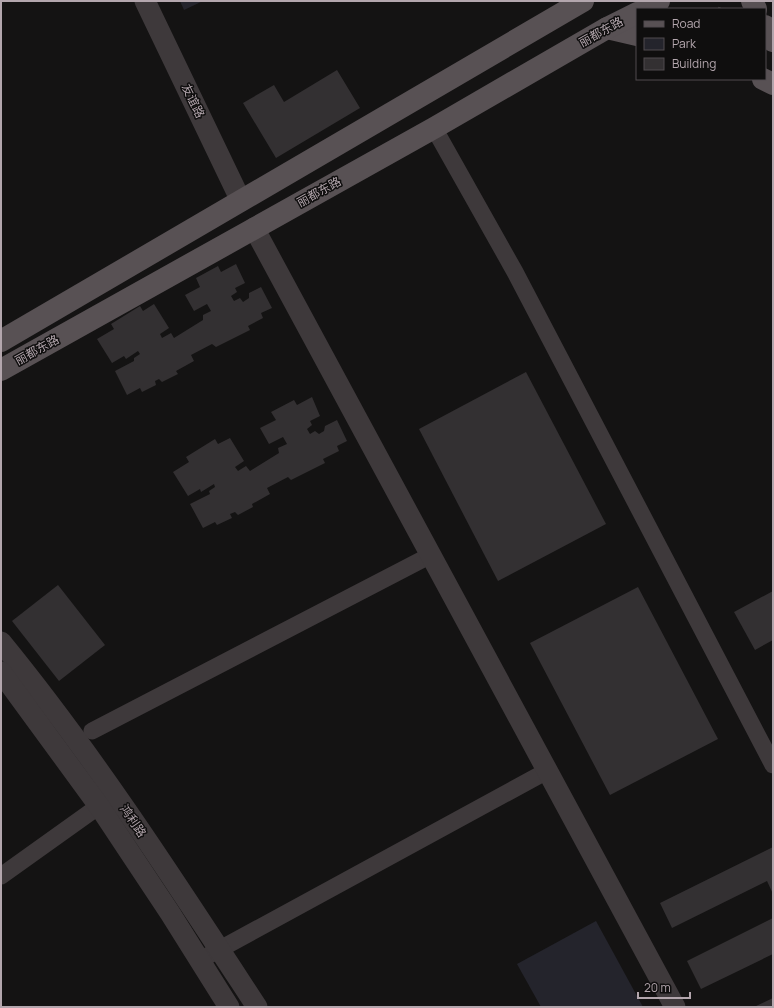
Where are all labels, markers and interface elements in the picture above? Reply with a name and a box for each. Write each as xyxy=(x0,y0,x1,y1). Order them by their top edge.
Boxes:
legend xyxy=(636,8,766,80)
street label: 丽都东路 xyxy=(576,12,626,51)
text: Road xyxy=(672,15,700,32)
text: Park xyxy=(672,35,697,52)
text: Building xyxy=(672,55,716,72)
street label: 友谊路 xyxy=(178,81,209,121)
street label: 丽都东路 xyxy=(294,172,344,211)
street label: 丽都东路 xyxy=(12,330,62,369)
street label: 鸿利路 xyxy=(116,801,151,840)
scale bar xyxy=(638,974,690,1000)
text: 20 m xyxy=(644,979,671,996)

